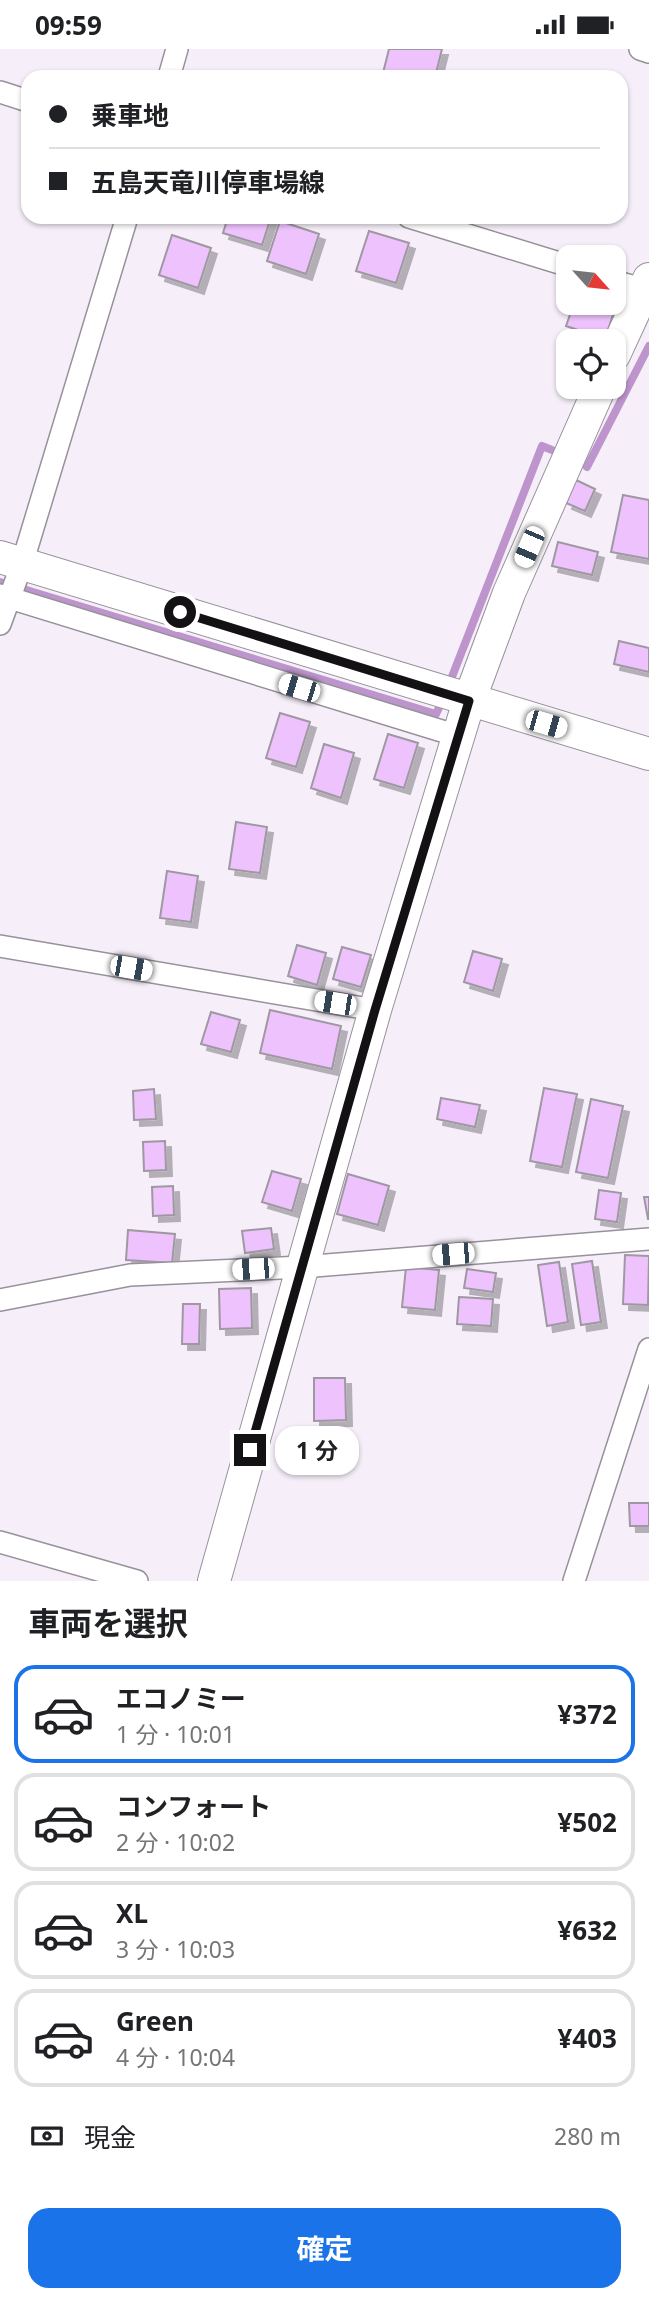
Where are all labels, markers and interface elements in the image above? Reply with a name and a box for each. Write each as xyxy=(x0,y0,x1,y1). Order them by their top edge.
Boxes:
text: 09:59 xyxy=(35,7,102,43)
text: 乗車地 xyxy=(91,97,169,133)
text: 五島天竜川停車場線 xyxy=(91,164,325,200)
north arrow xyxy=(556,245,626,315)
map controls xyxy=(556,245,626,399)
button: locate xyxy=(556,329,626,399)
car xyxy=(512,524,547,570)
route start xyxy=(164,596,196,628)
car xyxy=(276,672,323,704)
car xyxy=(523,708,570,740)
car xyxy=(109,954,154,982)
car xyxy=(313,989,358,1017)
car xyxy=(432,1242,475,1266)
car xyxy=(232,1257,275,1281)
callout: 1 分 xyxy=(274,1425,358,1475)
route end xyxy=(234,1434,266,1466)
text: 1 分 xyxy=(296,1434,338,1466)
text: 車両を選択 xyxy=(28,1601,188,1644)
text: エコノミー xyxy=(116,1680,246,1716)
icon: car xyxy=(32,1683,95,1746)
text: ¥372 xyxy=(558,1696,617,1732)
text: 1 分 · 10:01 xyxy=(116,1718,235,1750)
text: コンフォート xyxy=(116,1788,271,1824)
icon: car xyxy=(32,1791,95,1854)
text: ¥502 xyxy=(558,1804,617,1840)
text: 2 分 · 10:02 xyxy=(116,1826,235,1858)
text: XL xyxy=(116,1895,148,1931)
icon: car xyxy=(32,1899,95,1962)
text: ¥632 xyxy=(558,1912,617,1948)
text: 3 分 · 10:03 xyxy=(116,1933,235,1965)
text: Green xyxy=(116,2003,194,2039)
icon: car xyxy=(32,2007,95,2070)
text: ¥403 xyxy=(558,2020,617,2056)
text: 4 分 · 10:04 xyxy=(116,2041,235,2073)
icon: cash xyxy=(28,2117,66,2155)
text: 現金 xyxy=(84,2119,136,2155)
text: 280 m xyxy=(554,2120,621,2152)
button: 確定 xyxy=(28,2208,621,2288)

